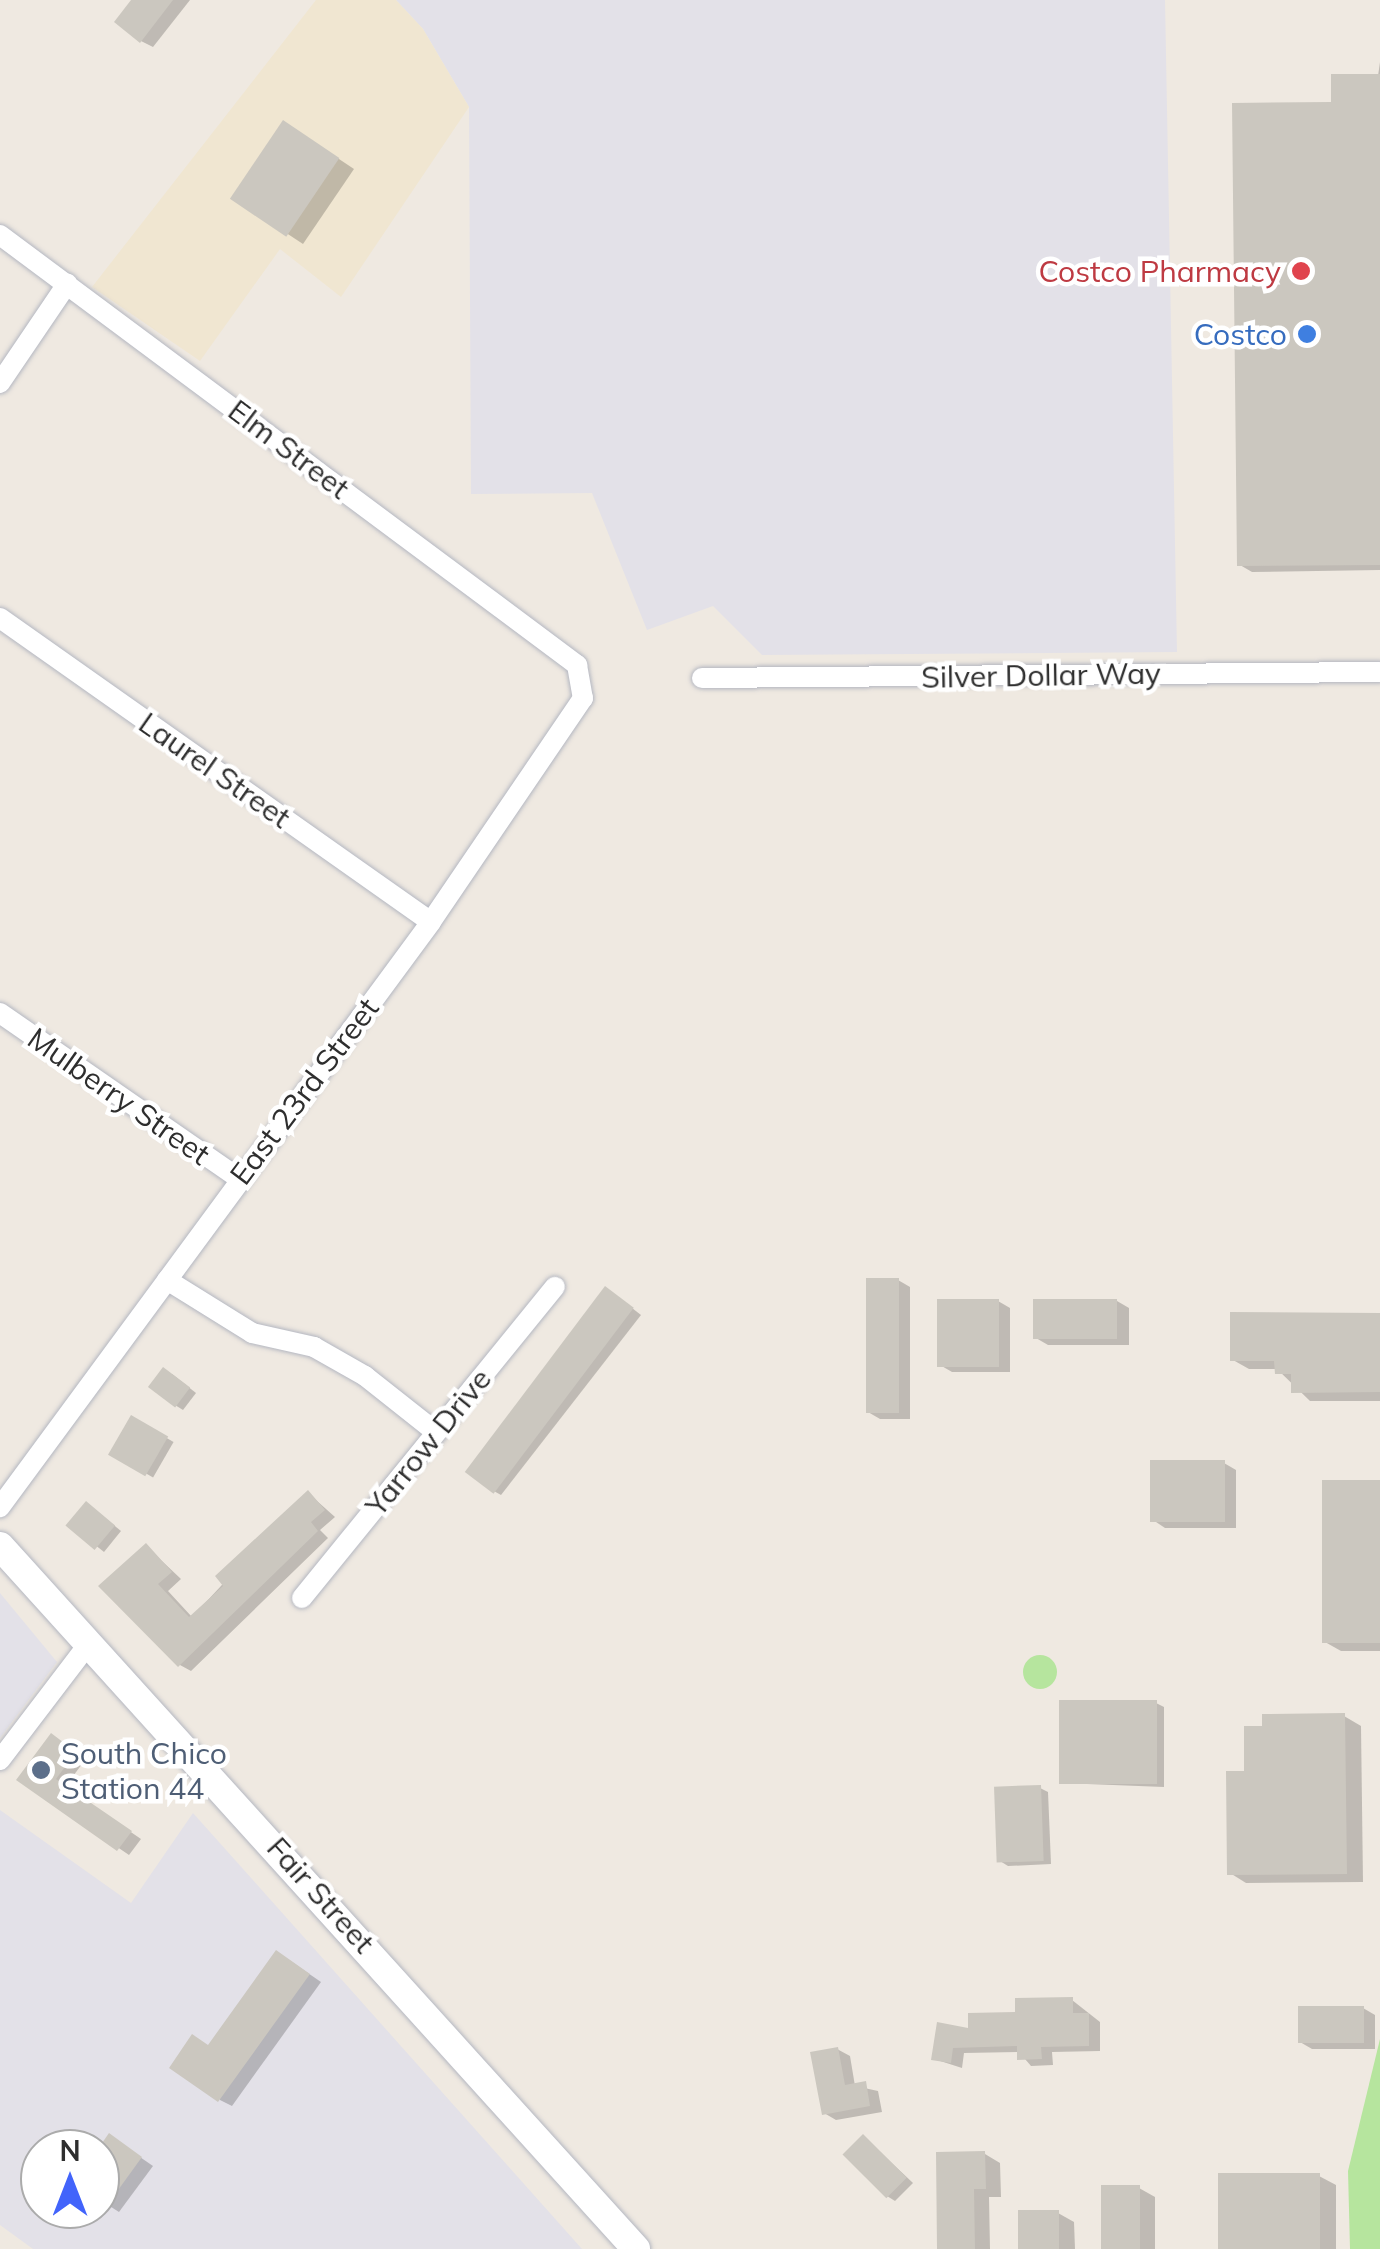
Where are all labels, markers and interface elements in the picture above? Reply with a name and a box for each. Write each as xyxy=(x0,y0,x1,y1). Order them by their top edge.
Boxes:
place label: Costco Pharmacy xyxy=(1039,253,1281,289)
marker: Costco Pharmacy xyxy=(1290,260,1312,282)
place label: Costco xyxy=(1194,316,1287,352)
marker: Costco xyxy=(1296,323,1318,345)
street label: Elm Street xyxy=(221,392,357,506)
street label: Silver Dollar Way xyxy=(921,655,1161,695)
street label: Laurel Street xyxy=(132,705,298,835)
street label: East 23rd Street xyxy=(222,991,386,1191)
street label: Mulberry Street xyxy=(21,1020,217,1172)
street label: Yarrow Drive xyxy=(358,1361,498,1523)
place label: South Chico Station 44 xyxy=(61,1735,227,1806)
marker: South Chico Station 44 xyxy=(30,1759,52,1781)
street label: Fair Street xyxy=(260,1830,382,1960)
north arrow xyxy=(20,2129,120,2229)
text: N xyxy=(59,2133,81,2168)

